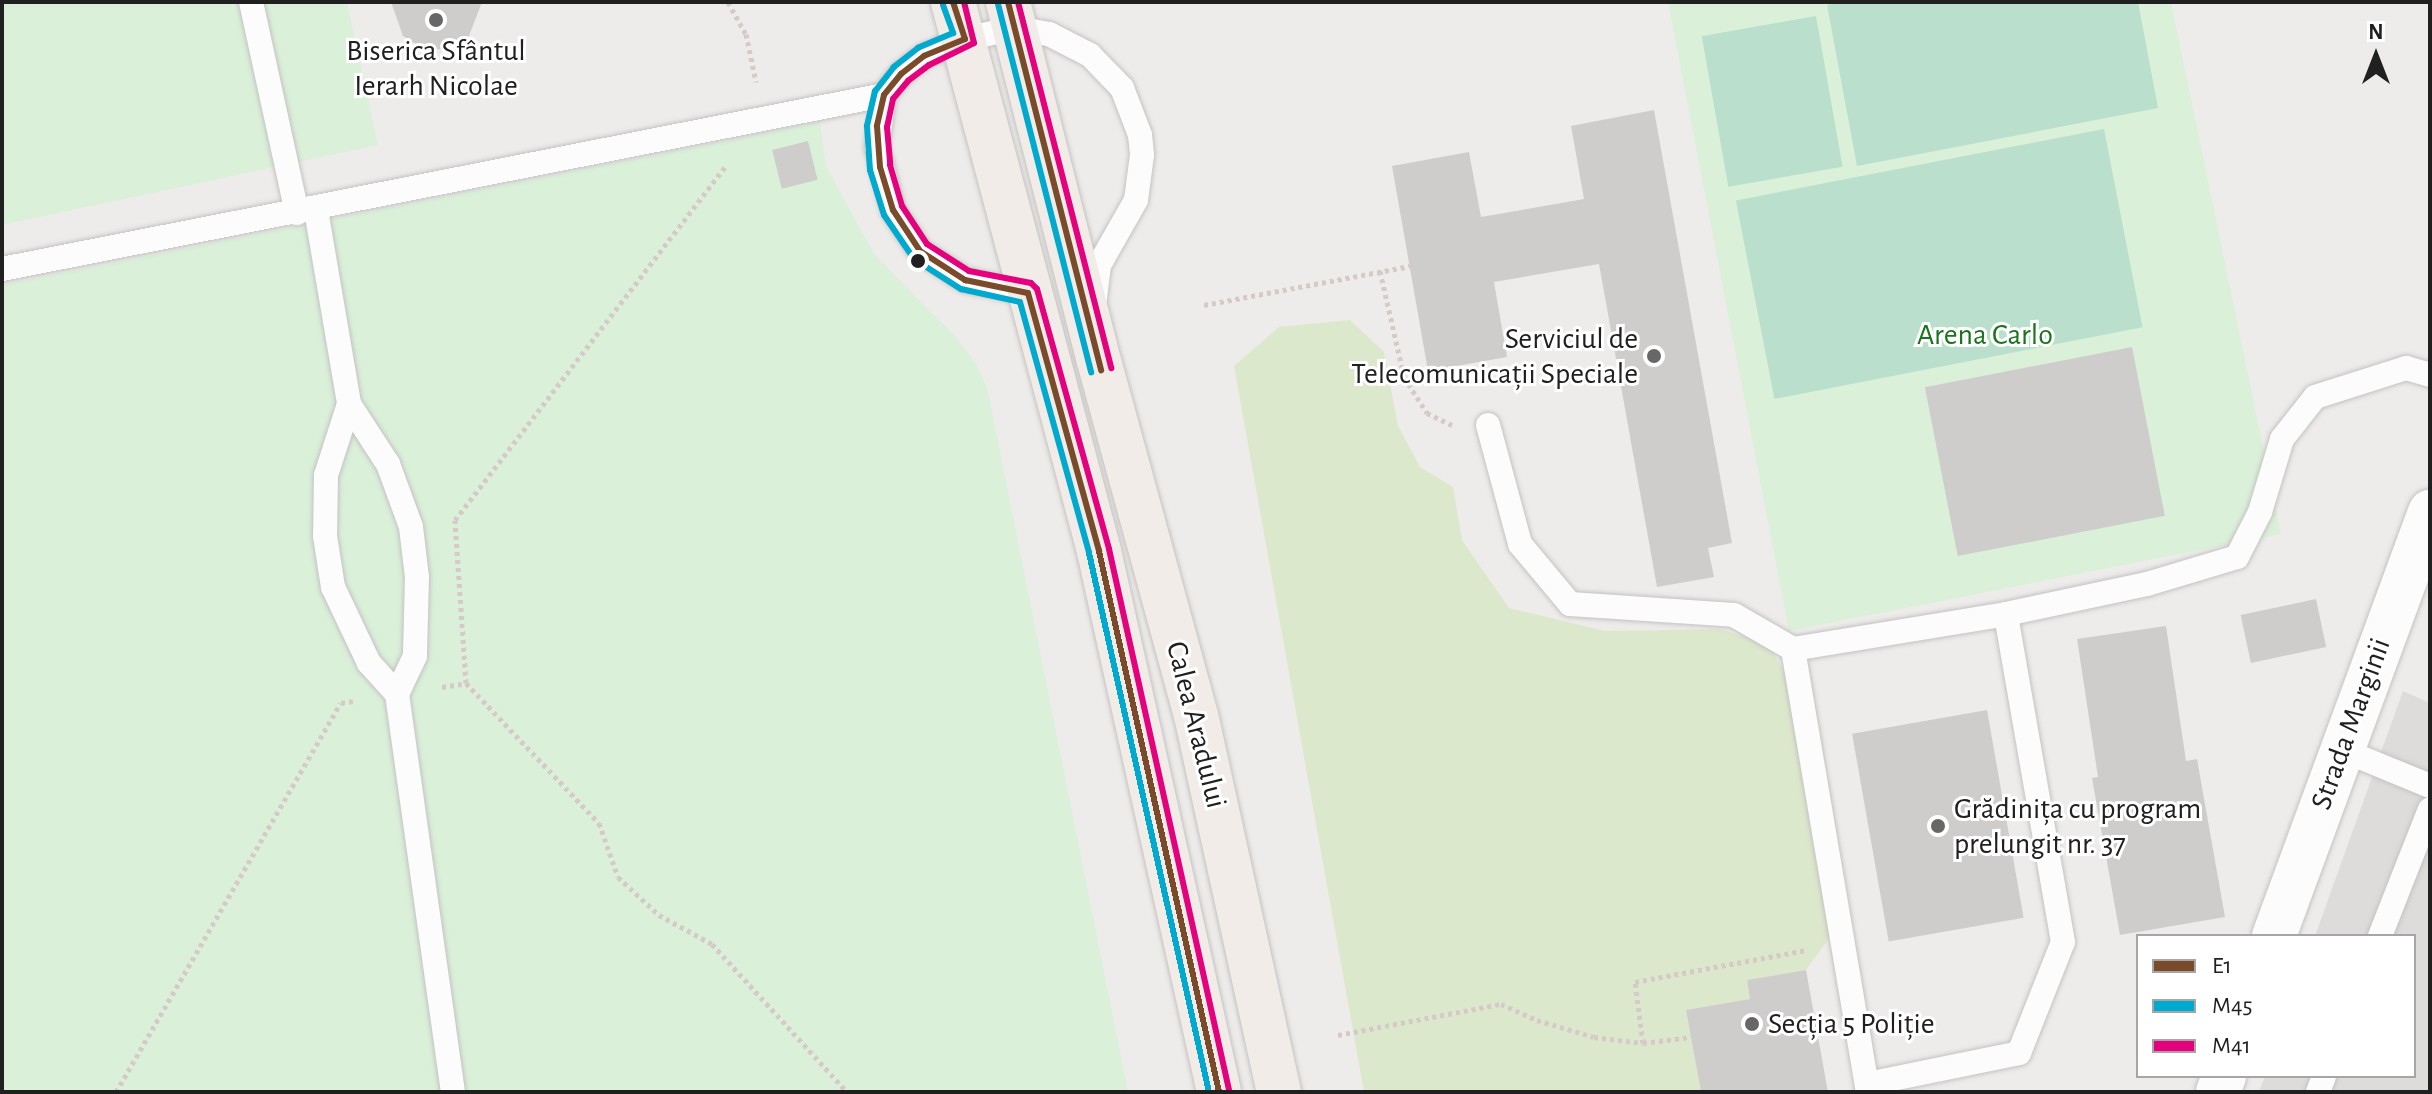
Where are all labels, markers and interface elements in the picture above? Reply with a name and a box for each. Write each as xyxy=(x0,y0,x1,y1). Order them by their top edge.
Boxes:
marker: Biserica Sfântul Ierarh Nicolae xyxy=(427,11,445,29)
north arrow xyxy=(2336,16,2416,96)
text: N xyxy=(2368,21,2384,43)
place label: Biserica Sfântul Ierarh Nicolae xyxy=(346,33,526,104)
unlabelled marker xyxy=(910,253,926,269)
park label: Arena Carlo xyxy=(1917,317,2053,353)
place label: Serviciul de Telecomunicații Speciale xyxy=(1351,321,1638,392)
marker: Serviciul de Telecomunicații Speciale xyxy=(1645,347,1663,365)
street label: Strada Marginii xyxy=(2303,633,2399,815)
street label: Calea Aradului xyxy=(1158,638,1234,812)
place label: Grădinița cu program prelungit nr. 37 xyxy=(1954,791,2201,862)
marker: Grădinița cu program prelungit nr. 37 xyxy=(1929,817,1947,835)
legend xyxy=(2136,934,2416,1078)
text: E1 xyxy=(2212,954,2232,978)
text: M45 xyxy=(2212,994,2253,1018)
place label: Secția 5 Poliție xyxy=(1768,1006,1934,1042)
marker: Secția 5 Poliție xyxy=(1743,1015,1761,1033)
text: M41 xyxy=(2212,1034,2251,1058)

